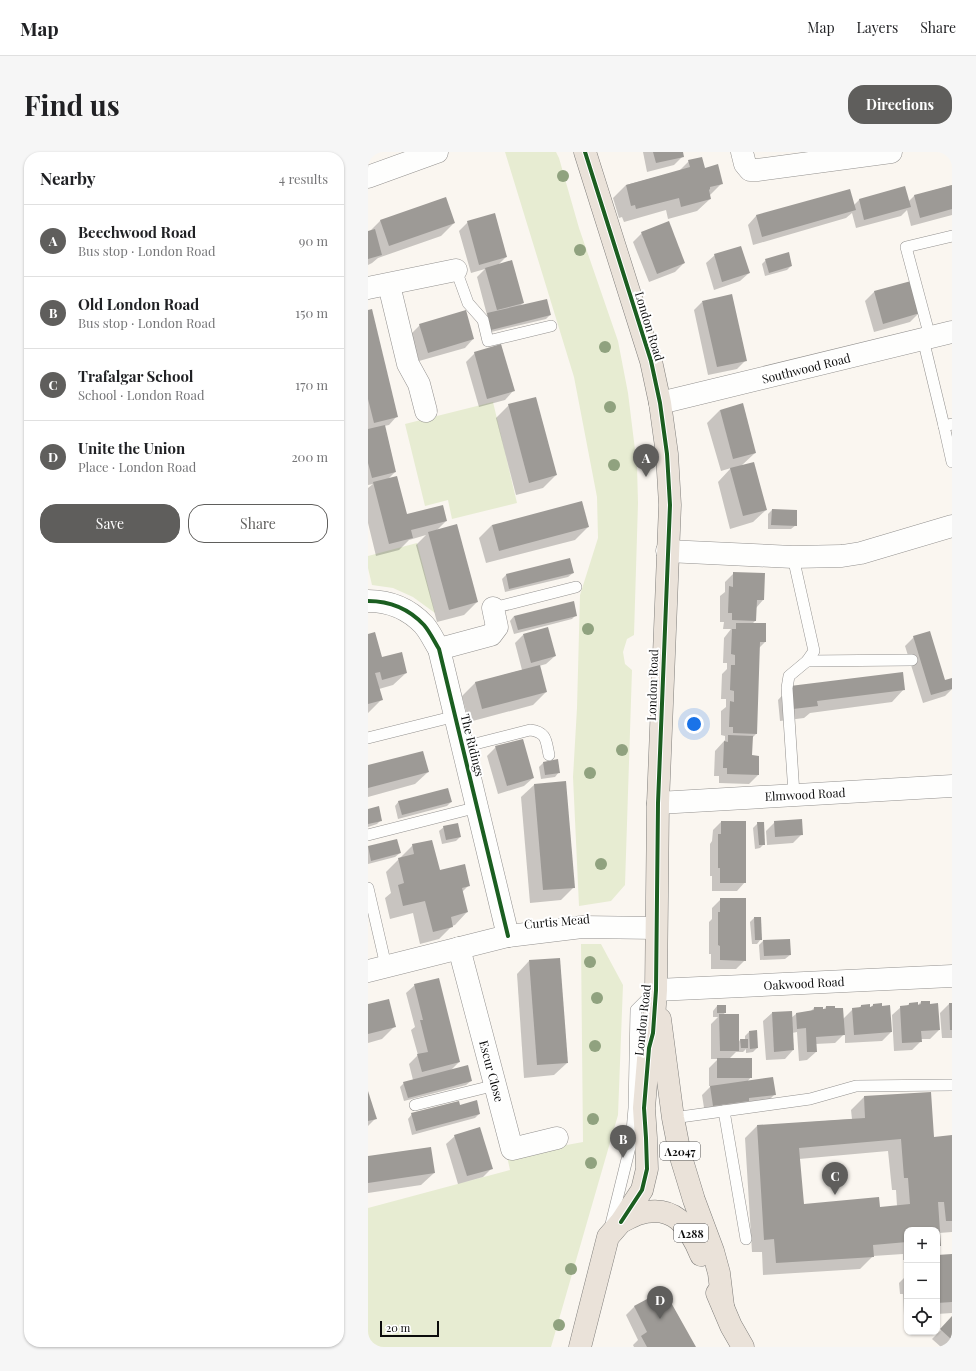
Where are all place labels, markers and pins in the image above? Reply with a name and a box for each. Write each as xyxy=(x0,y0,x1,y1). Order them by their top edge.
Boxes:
pin: A xyxy=(633,444,659,477)
pin: B xyxy=(610,1125,636,1158)
pin: C xyxy=(822,1162,848,1195)
pin: D xyxy=(647,1286,673,1319)

